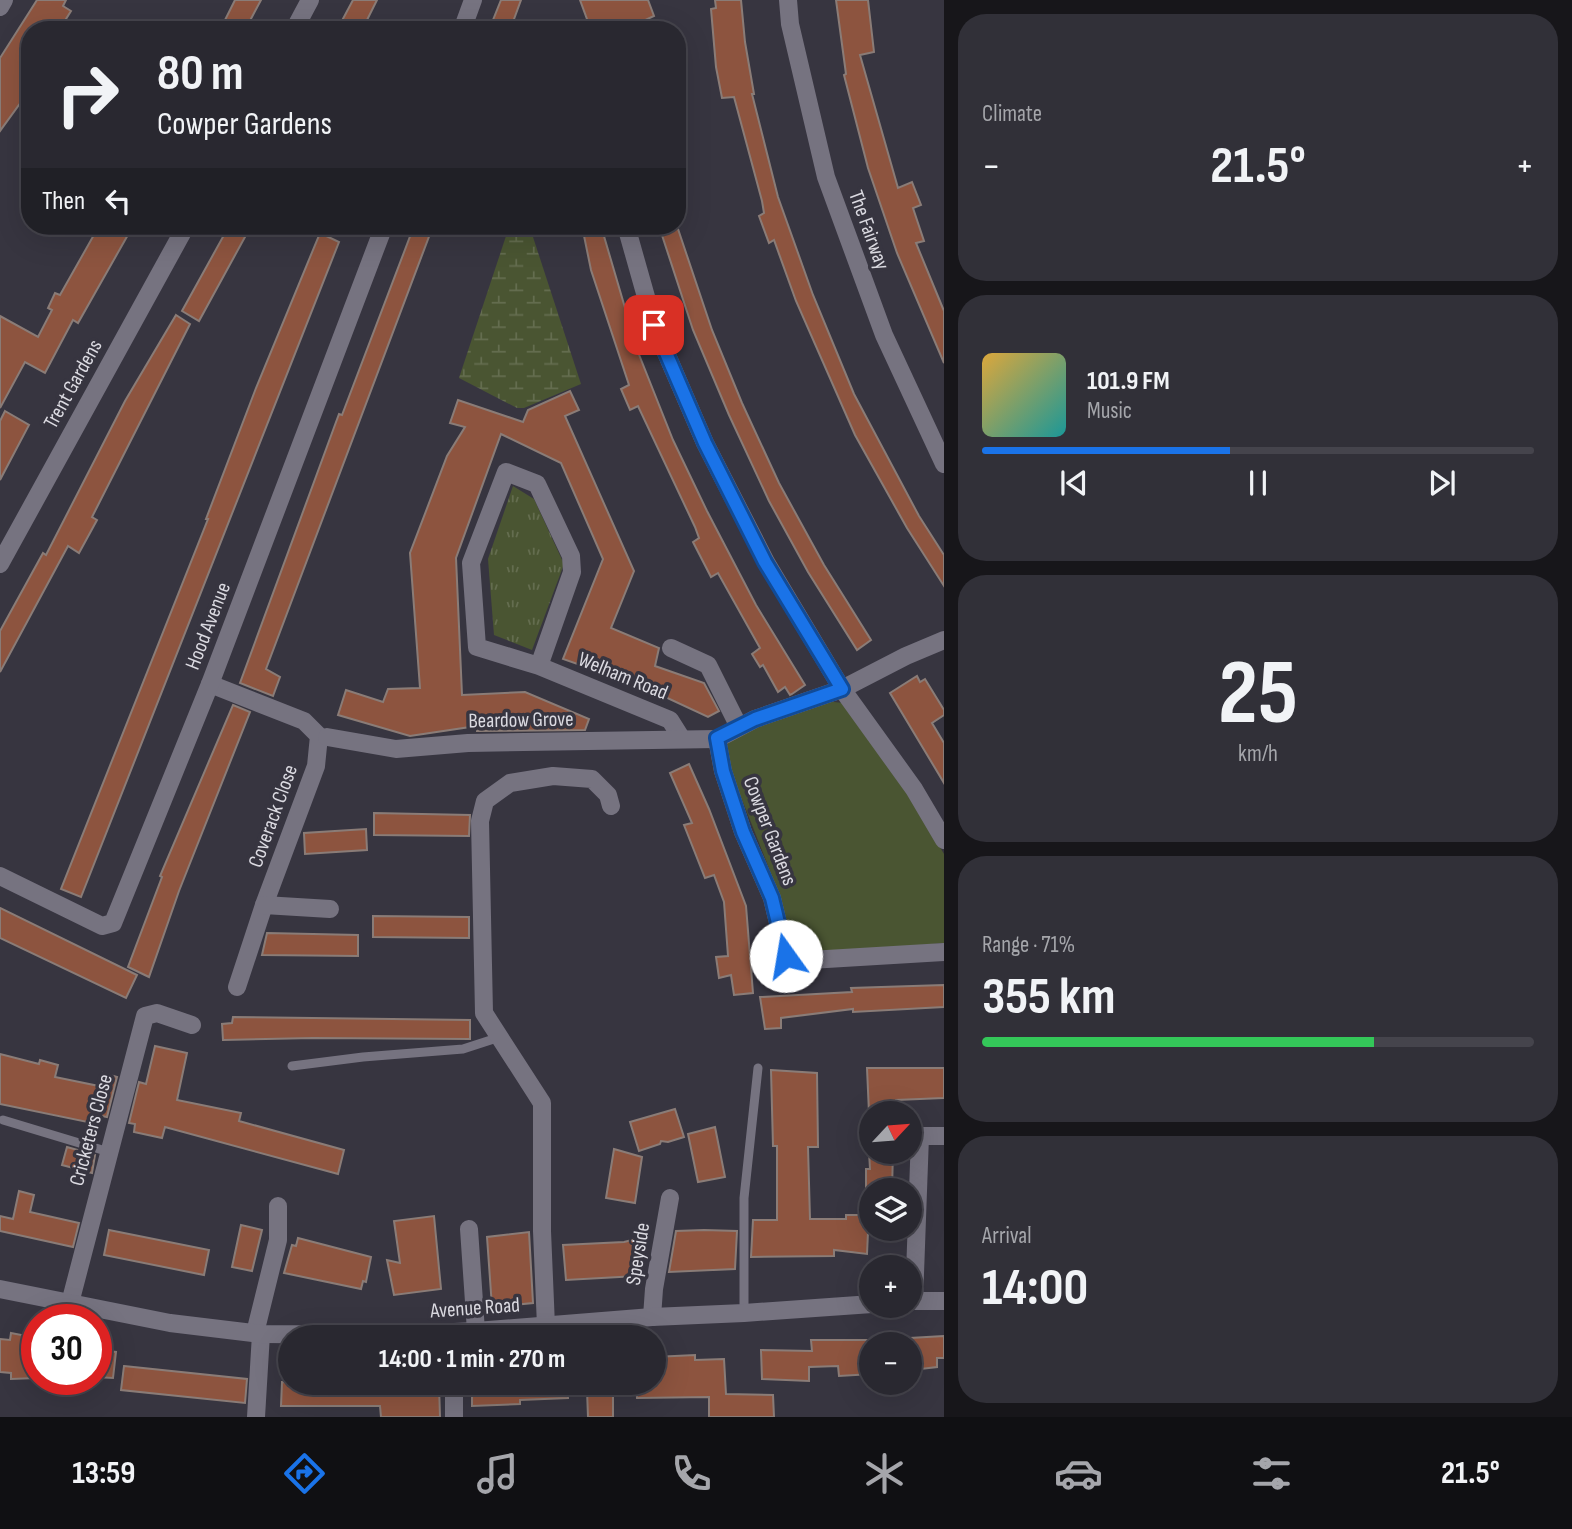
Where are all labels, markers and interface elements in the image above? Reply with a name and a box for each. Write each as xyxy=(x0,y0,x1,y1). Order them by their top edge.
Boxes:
text: 80 m xyxy=(157,45,244,104)
icon: right xyxy=(42,49,133,140)
text: Climate xyxy=(982,100,1042,128)
text: Cowper Gardens xyxy=(157,105,332,144)
text: 21.5° xyxy=(1210,135,1306,198)
text: − xyxy=(982,144,1001,189)
text: + xyxy=(1515,144,1534,189)
icon: left xyxy=(99,182,137,220)
text: Then xyxy=(42,186,85,217)
street label: The Fairway xyxy=(843,187,895,273)
pin xyxy=(624,295,684,355)
icon: arrive xyxy=(635,306,673,344)
street label: Trent Gardens xyxy=(38,335,108,433)
text: 101.9 FM xyxy=(1087,366,1170,397)
text: Music xyxy=(1087,397,1132,425)
icon: previous xyxy=(1055,464,1093,502)
icon: pause xyxy=(1239,464,1277,502)
icon: next xyxy=(1423,464,1461,502)
street label: Hood Avenue xyxy=(180,579,236,673)
text: 25 xyxy=(1218,640,1298,749)
street label: Welham Road xyxy=(574,647,672,705)
street label: Beardow Grove xyxy=(468,707,574,733)
text: km/h xyxy=(1238,740,1278,768)
street label: Coverack Close xyxy=(243,761,303,871)
street label: Cowper Gardens xyxy=(738,773,802,889)
position arrow xyxy=(749,919,823,993)
text: Range · 71% xyxy=(982,931,1075,959)
text: 355 km xyxy=(982,966,1116,1029)
street label: Cricketers Close xyxy=(64,1071,118,1189)
north arrow xyxy=(859,1101,922,1164)
map controls xyxy=(859,1101,922,1395)
button: layers xyxy=(859,1178,922,1241)
street label: Speyside xyxy=(621,1221,655,1287)
text: Arrival xyxy=(982,1222,1031,1250)
button: + xyxy=(859,1255,922,1318)
text: 14:00 xyxy=(982,1257,1088,1320)
street label: Avenue Road xyxy=(428,1292,521,1324)
speed limit sign: 30 xyxy=(21,1304,112,1395)
button: − xyxy=(859,1332,922,1395)
text: 14:00 · 1 min · 270 m xyxy=(379,1344,565,1375)
icon: directions xyxy=(280,1449,329,1498)
icon: music xyxy=(473,1449,522,1498)
icon: phone xyxy=(667,1449,716,1498)
icon: climate xyxy=(860,1449,909,1498)
icon: car xyxy=(1054,1449,1103,1498)
icon: filters xyxy=(1247,1449,1296,1498)
text: 13:59 xyxy=(72,1454,135,1493)
text: 21.5° xyxy=(1441,1454,1500,1493)

